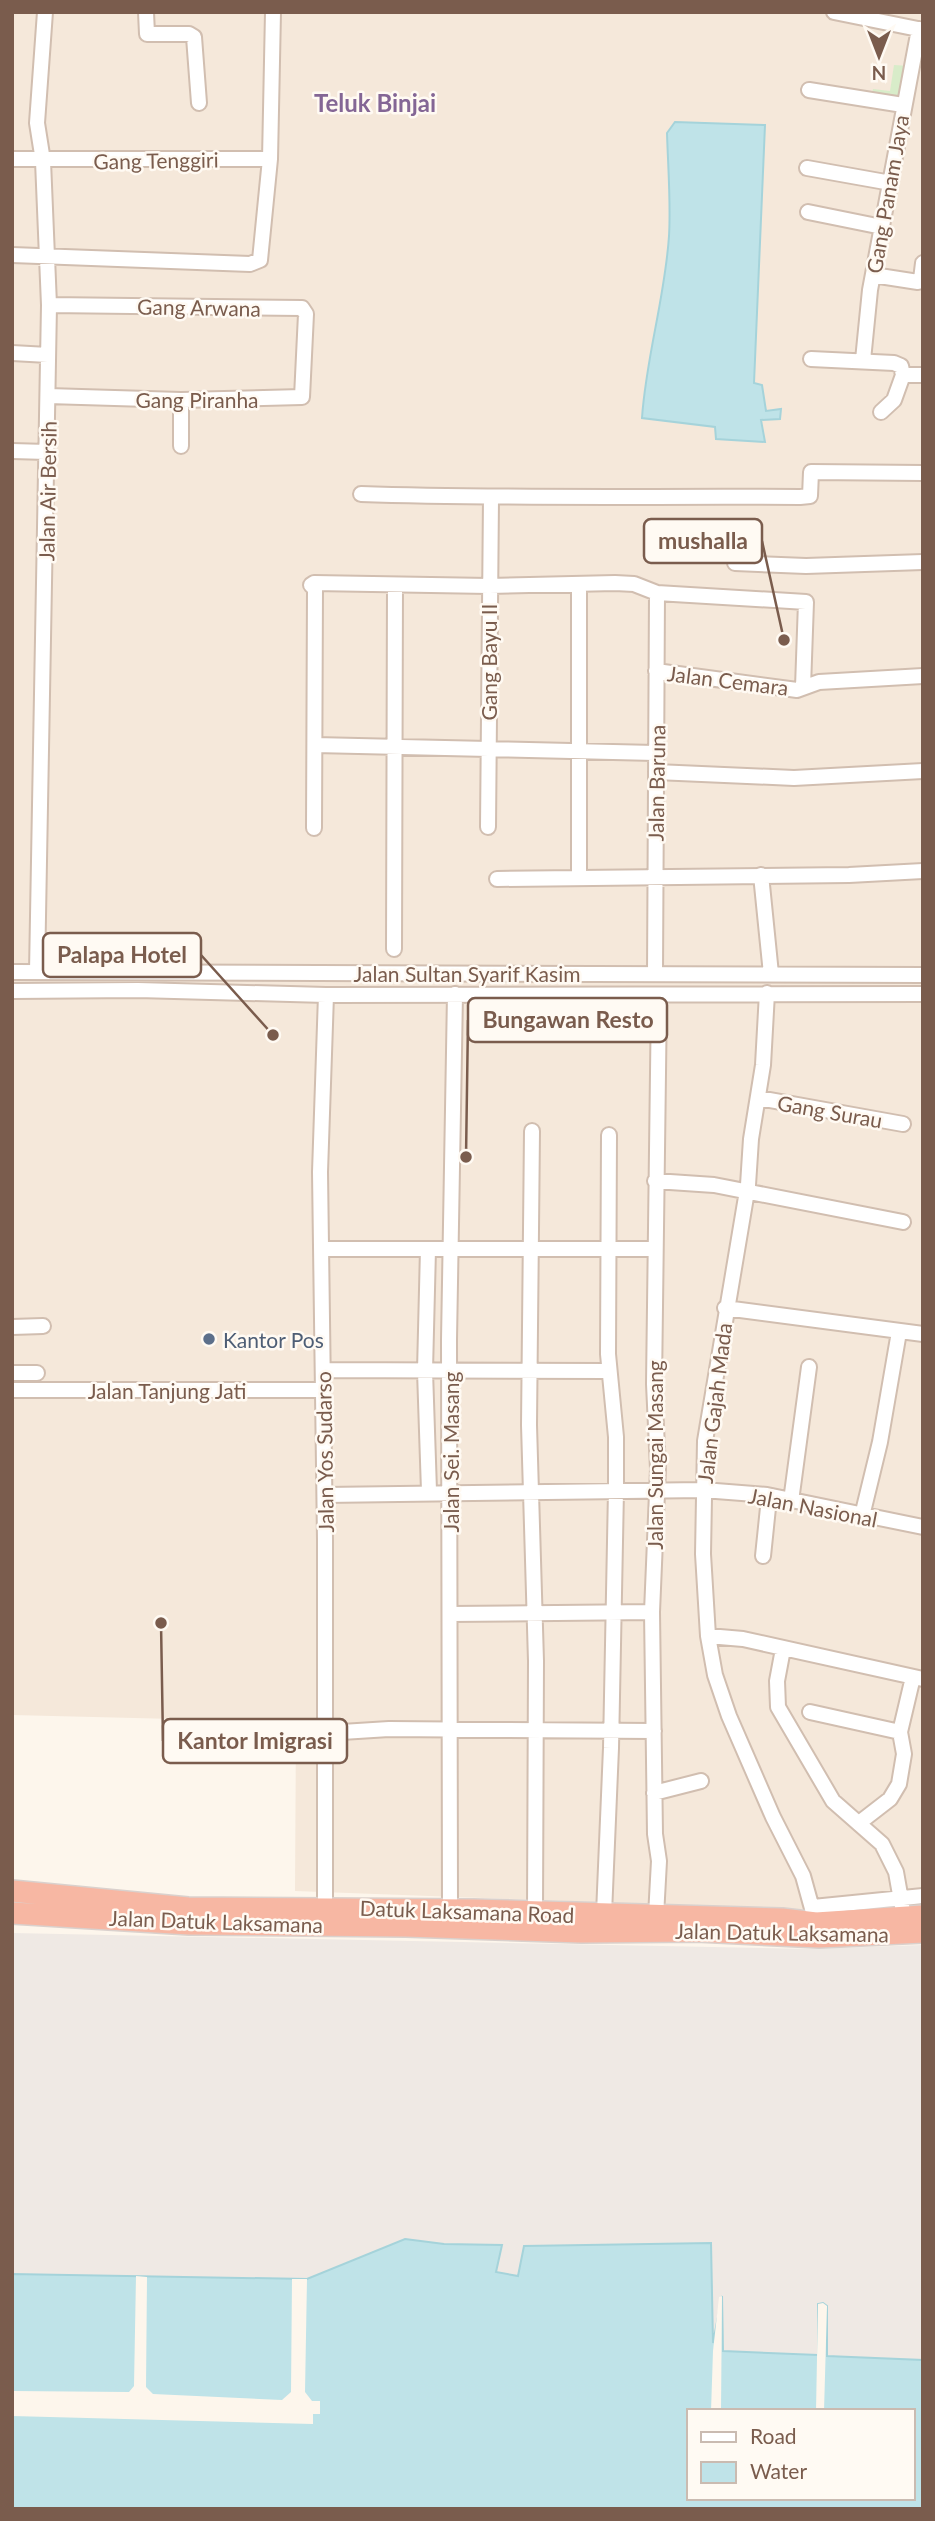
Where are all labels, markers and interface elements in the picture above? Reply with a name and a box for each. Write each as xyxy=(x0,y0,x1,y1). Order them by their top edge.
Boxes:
north arrow xyxy=(844,21,914,91)
text: N xyxy=(872,62,886,85)
district label: Teluk Binjai xyxy=(314,88,436,117)
street label: Gang Panam Jaya xyxy=(861,113,913,275)
street label: Gang Tenggiri xyxy=(93,146,219,174)
street label: Gang Arwana xyxy=(137,293,261,321)
street label: Gang Piranha xyxy=(135,387,259,412)
street label: Jalan Air Bersih xyxy=(33,421,61,561)
callout: mushalla xyxy=(644,519,762,563)
text: mushalla xyxy=(658,526,748,554)
street label: Gang Bayu II xyxy=(476,604,501,721)
street label: Jalan Cemara xyxy=(666,660,790,700)
street label: Jalan Baruna xyxy=(642,724,670,842)
callout: Palapa Hotel xyxy=(43,933,201,977)
text: Palapa Hotel xyxy=(57,940,187,968)
street label: Jalan Sultan Syarif Kasim xyxy=(354,961,580,986)
callout: Bungawan Resto xyxy=(468,998,667,1042)
text: Bungawan Resto xyxy=(482,1005,654,1033)
street label: Gang Surau xyxy=(776,1089,884,1133)
street label: Jalan Gajah Mada xyxy=(692,1321,736,1485)
place label: Kantor Pos xyxy=(223,1327,324,1352)
marker: Kantor Pos xyxy=(201,1331,217,1347)
street label: Jalan Sungai Masang xyxy=(642,1360,667,1550)
street label: Jalan Yos Sudarso xyxy=(310,1371,338,1533)
street label: Jalan Sei. Masang xyxy=(438,1371,463,1532)
street label: Jalan Tanjung Jati xyxy=(88,1378,246,1403)
street label: Jalan Nasional xyxy=(746,1482,880,1532)
callout: Kantor Imigrasi xyxy=(163,1719,347,1763)
text: Kantor Imigrasi xyxy=(177,1726,333,1754)
street label: Datuk Laksamana Road xyxy=(359,1895,575,1927)
street label: Jalan Datuk Laksamana xyxy=(109,1905,323,1937)
street label: Jalan Datuk Laksamana xyxy=(675,1918,889,1946)
legend xyxy=(687,2409,914,2500)
text: Road xyxy=(750,2423,797,2448)
text: Water xyxy=(750,2458,807,2483)

